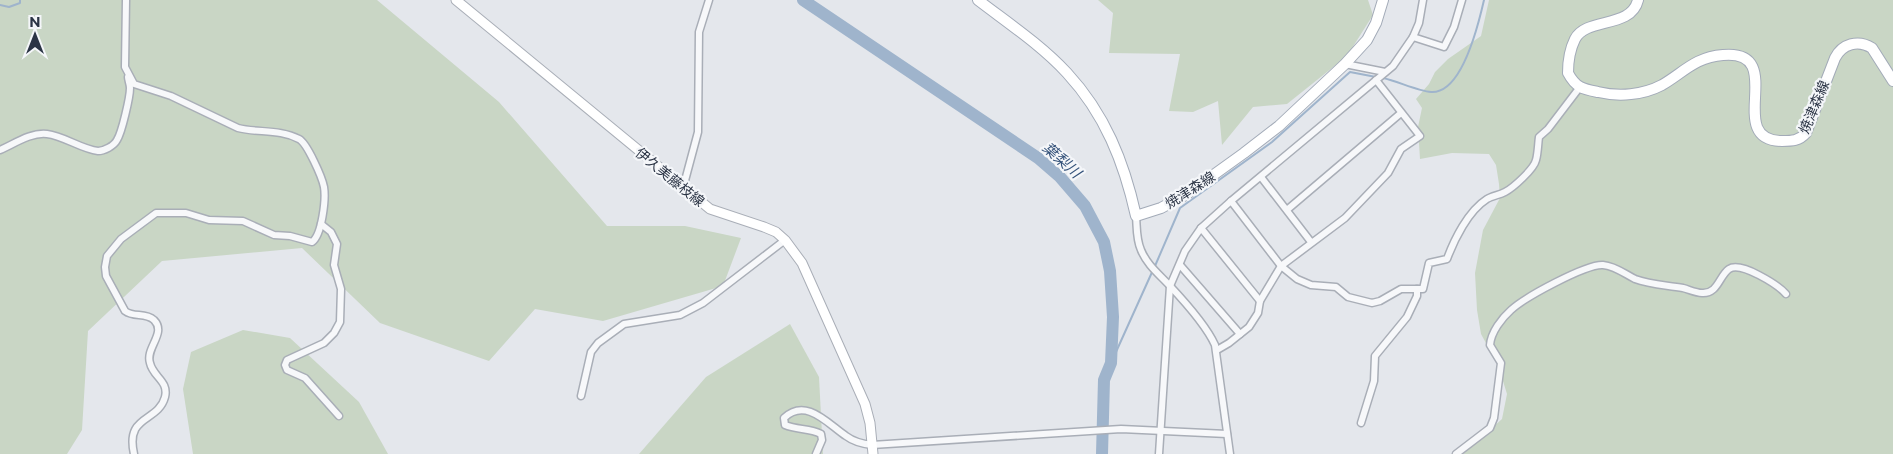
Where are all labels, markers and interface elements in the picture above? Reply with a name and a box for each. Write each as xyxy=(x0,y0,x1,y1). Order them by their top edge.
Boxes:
north arrow xyxy=(10,10,60,60)
text: N xyxy=(29,13,41,31)
street label: 焼津森線 xyxy=(1795,78,1833,136)
water label: 葉梨川 xyxy=(1039,138,1087,183)
street label: 伊久美藤枝線 xyxy=(632,144,708,210)
street label: 焼津森線 xyxy=(1161,168,1219,212)

